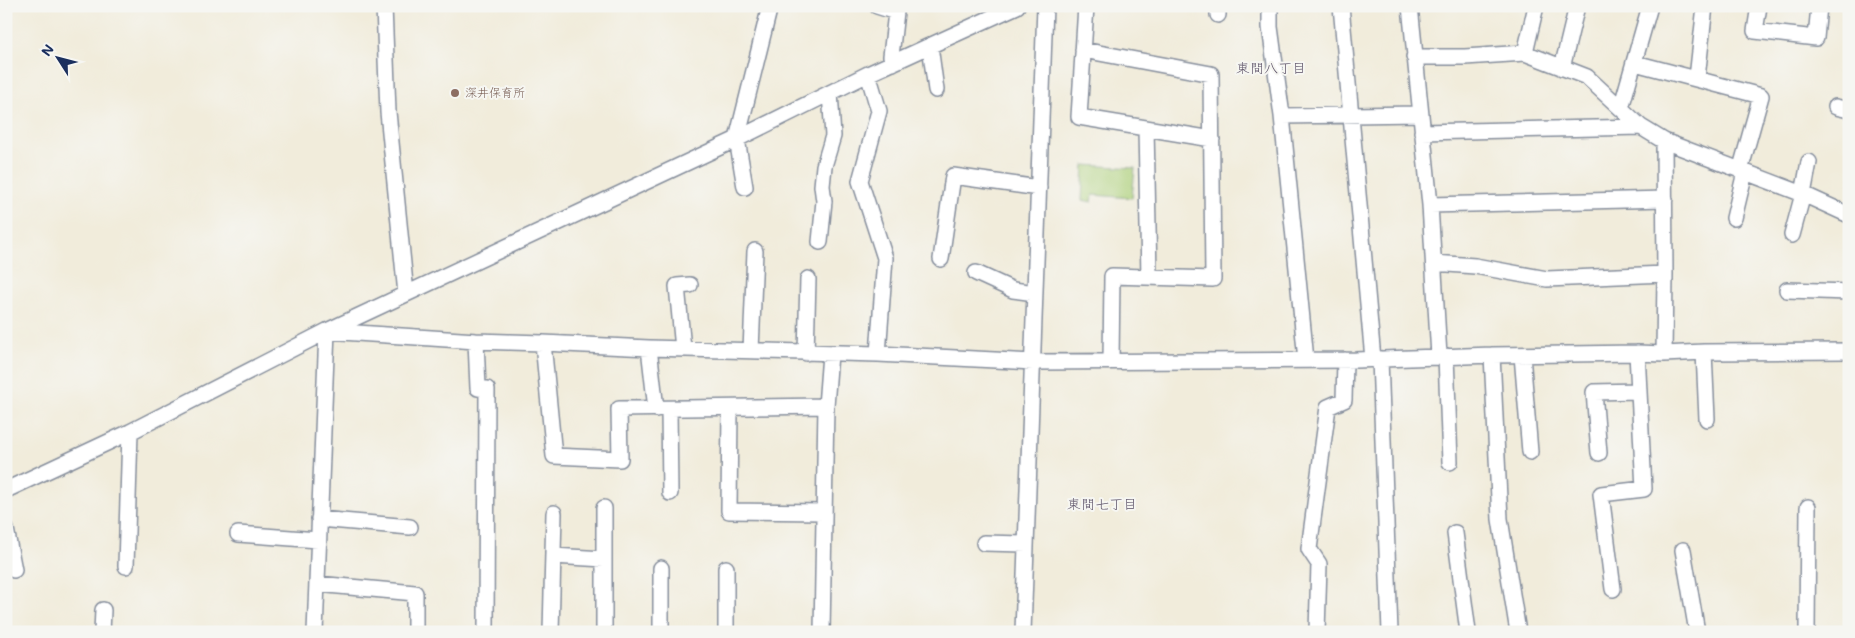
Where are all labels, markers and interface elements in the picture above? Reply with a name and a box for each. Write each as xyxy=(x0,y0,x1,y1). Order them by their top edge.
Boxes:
north arrow xyxy=(32,32,82,82)
text: N xyxy=(36,40,58,60)
district label: 東間八丁目 xyxy=(1236,58,1306,77)
place label: 深井保育所 xyxy=(465,84,525,100)
marker: 深井保育所 xyxy=(449,87,461,99)
district label: 東間七丁目 xyxy=(1067,494,1137,513)

